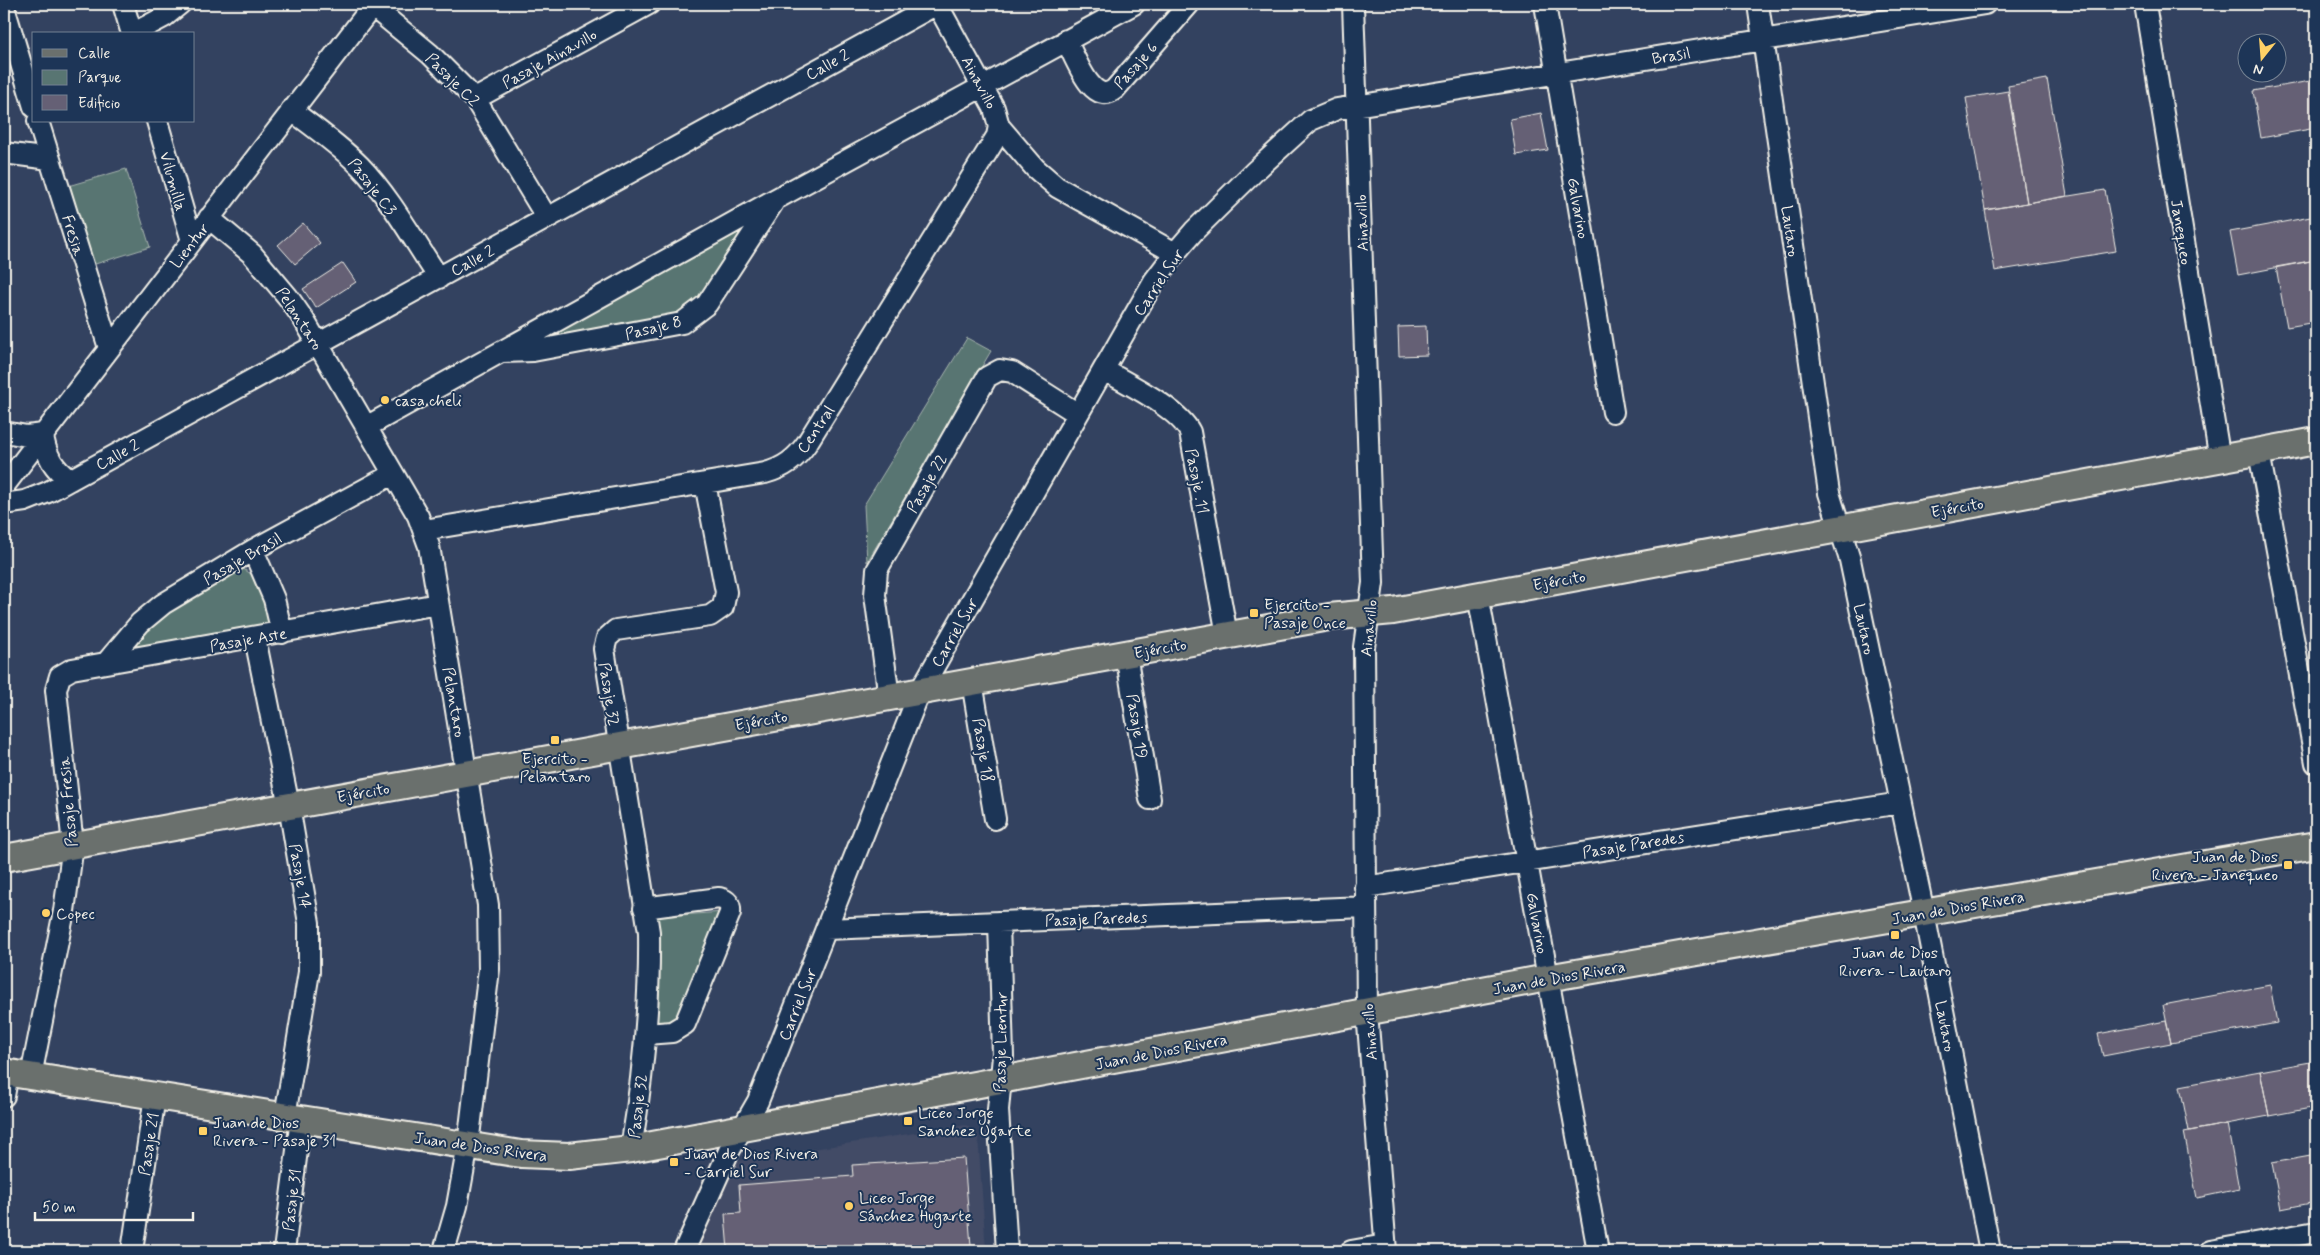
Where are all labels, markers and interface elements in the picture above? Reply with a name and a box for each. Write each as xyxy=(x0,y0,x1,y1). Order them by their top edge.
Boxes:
street label: Pasaje Ainavillo xyxy=(498,25,601,94)
legend xyxy=(32,32,195,122)
north arrow xyxy=(2238,32,2288,82)
street label: Pasaje 6 xyxy=(1109,38,1163,94)
street label: Brasil xyxy=(1650,43,1692,70)
text: Calle xyxy=(78,44,110,64)
street label: Calle 2 xyxy=(802,45,853,86)
street label: Pasaje C2 xyxy=(421,49,483,112)
street label: Ainavillo xyxy=(956,53,1001,113)
text: N xyxy=(2251,60,2266,79)
text: Parque xyxy=(78,68,121,88)
text: Edificio xyxy=(78,94,120,114)
street label: Vilumilla xyxy=(154,149,191,214)
street label: Pasaje C3 xyxy=(343,154,401,220)
street label: Galvarino xyxy=(1562,176,1593,241)
street label: Ainavillo xyxy=(1351,194,1374,252)
street label: Janequeo xyxy=(2165,198,2196,266)
street label: Lautaro xyxy=(1776,204,1804,258)
street label: Fresia xyxy=(56,212,89,259)
street label: Lientur xyxy=(166,219,215,273)
street label: Calle 2 xyxy=(447,241,498,282)
street label: Carriel Sur xyxy=(1129,245,1190,320)
street label: Pelantaro xyxy=(271,283,327,355)
street label: Pasaje 8 xyxy=(623,311,684,346)
place label: casa cheli xyxy=(395,391,462,412)
marker: casa cheli xyxy=(379,394,391,406)
street label: Central xyxy=(793,402,840,458)
street label: Calle 2 xyxy=(92,435,143,476)
street label: Pasaje .11 xyxy=(1180,447,1213,516)
street label: Pasaje 22 xyxy=(902,450,953,517)
street label: Ejército xyxy=(1929,494,1985,523)
street label: Pasaje Brasil xyxy=(200,528,286,590)
street label: Ejército xyxy=(1531,567,1587,596)
street label: Carriel Sur xyxy=(927,594,984,671)
place label: Ejercito - Pasaje Once xyxy=(1264,595,1346,634)
street label: Ainavillo xyxy=(1356,599,1383,658)
street label: Lautaro xyxy=(1848,602,1879,657)
marker: Ejercito - Pasaje Once xyxy=(1248,607,1260,619)
street label: Pasaje Aste xyxy=(208,623,289,658)
street label: Ejército xyxy=(1132,635,1188,664)
street label: Pasaje 32 xyxy=(593,661,624,728)
street label: Pelantaro xyxy=(437,665,470,739)
street label: Pasaje 19 xyxy=(1121,692,1152,760)
street label: Ejército xyxy=(733,707,789,736)
street label: Pasaje 18 xyxy=(967,717,998,784)
marker: Ejercito - Pelantaro xyxy=(549,734,561,746)
place label: Ejercito - Pelantaro xyxy=(519,749,591,788)
street label: Pasaje Fresia xyxy=(54,756,83,848)
street label: Ejército xyxy=(335,779,391,808)
street label: Pasaje Paredes xyxy=(1581,827,1686,864)
street label: Pasaje 14 xyxy=(283,842,316,911)
place label: Juan de Dios Rivera - Janequeo xyxy=(2152,847,2278,886)
marker: Juan de Dios Rivera - Janequeo xyxy=(2282,859,2294,871)
street label: Juan de Dios Rivera xyxy=(1890,886,2026,930)
street label: Galvarino xyxy=(1521,891,1552,956)
place label: Copec xyxy=(56,904,95,925)
marker: Copec xyxy=(40,907,52,919)
street label: Pasaje Paredes xyxy=(1044,907,1148,932)
marker: Juan de Dios Rivera - Lautaro xyxy=(1889,929,1901,941)
place label: Juan de Dios Rivera - Lautaro xyxy=(1839,943,1951,982)
street label: Juan de Dios Rivera xyxy=(1491,956,1627,1000)
street label: Carriel Sur xyxy=(774,965,823,1044)
street label: Pasaje Lientur xyxy=(990,991,1013,1093)
street label: Lautaro xyxy=(1929,999,1960,1054)
street label: Ainavillo xyxy=(1358,1003,1383,1061)
street label: Juan de Dios Rivera xyxy=(1094,1029,1229,1076)
street label: Pasaje 32 xyxy=(624,1073,653,1139)
place label: Liceo Jorge Sanchez Ugarte xyxy=(918,1103,1032,1143)
street label: Pasaje 21 xyxy=(134,1111,165,1177)
place label: Juan de Dios Rivera - Pasaje 31 xyxy=(213,1113,336,1152)
marker: Liceo Jorge Sanchez Ugarte xyxy=(902,1115,914,1127)
marker: Juan de Dios Rivera - Pasaje 31 xyxy=(197,1125,209,1137)
street label: Juan de Dios Rivera xyxy=(413,1128,549,1167)
place label: Juan de Dios Rivera - Carriel Sur xyxy=(684,1144,818,1183)
marker: Juan de Dios Rivera - Carriel Sur xyxy=(668,1156,680,1168)
street label: Pasaje 31 xyxy=(278,1168,307,1233)
place label: Liceo Jorge Sánchez Hugarte xyxy=(859,1188,972,1228)
scale bar xyxy=(35,1190,192,1222)
text: 50 m xyxy=(42,1198,76,1218)
marker: Liceo Jorge Sánchez Hugarte xyxy=(843,1200,855,1212)

